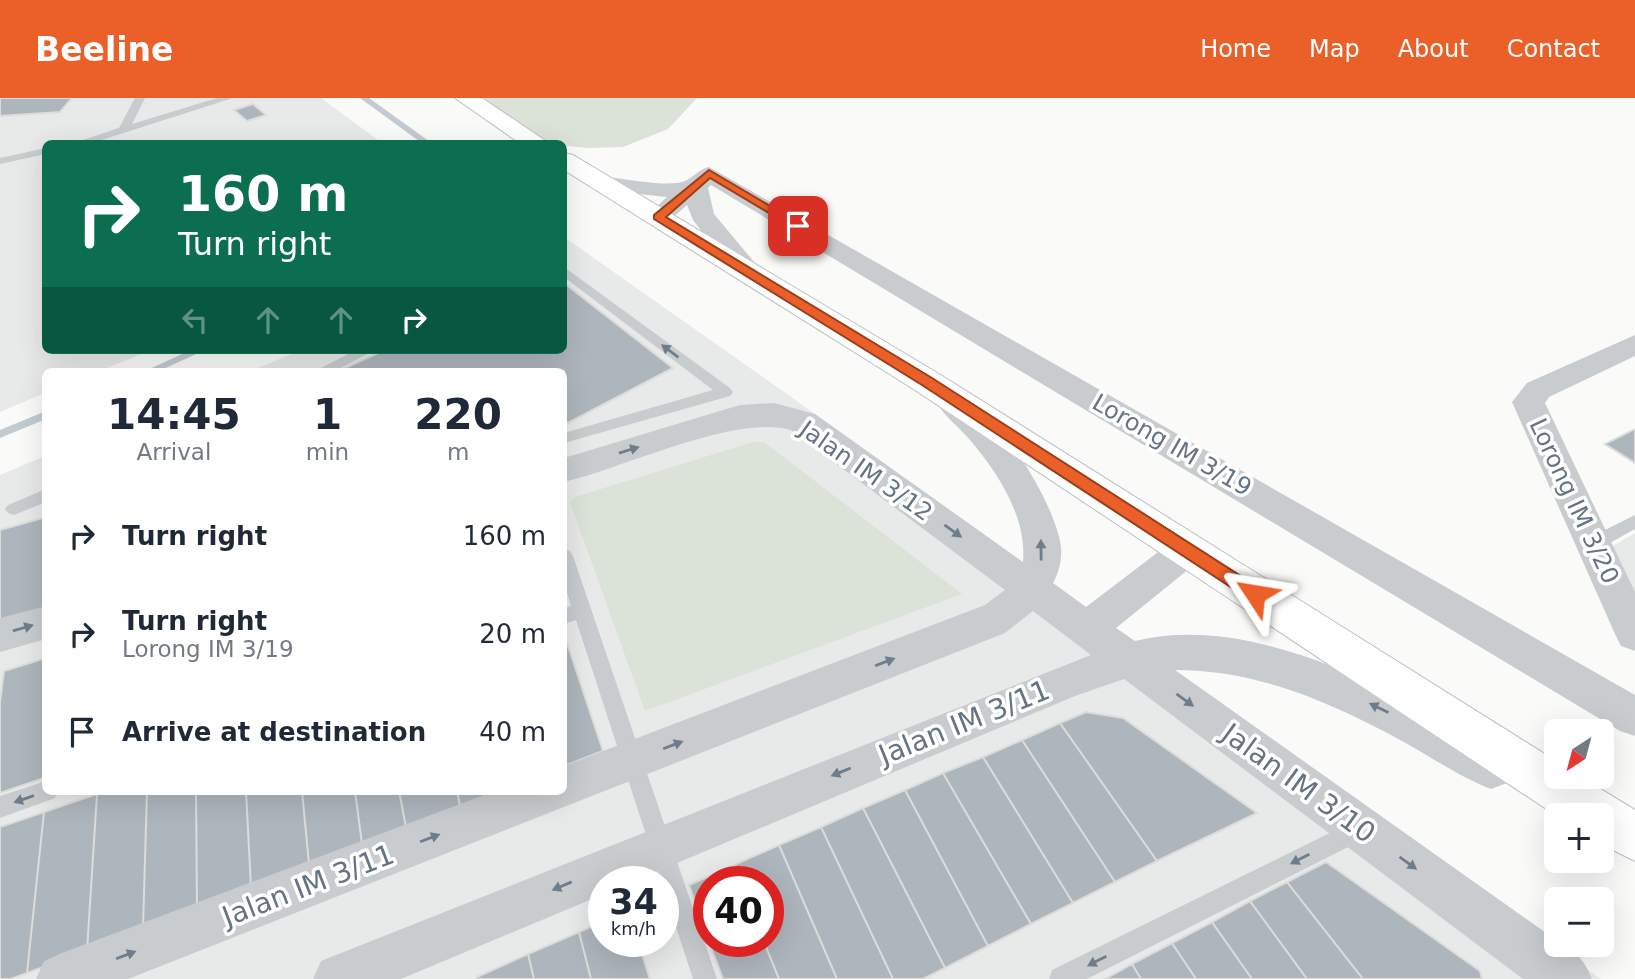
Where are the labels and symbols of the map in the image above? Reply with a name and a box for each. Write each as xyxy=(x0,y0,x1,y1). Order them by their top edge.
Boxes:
pin xyxy=(768,196,828,256)
one-way arrow xyxy=(661,345,679,359)
street label: Lorong IM 3/19 xyxy=(1087,388,1257,502)
street label: Jalan IM 3/12 xyxy=(793,414,938,527)
street label: Lorong IM 3/20 xyxy=(1523,414,1625,588)
one-way arrow xyxy=(618,444,639,454)
one-way arrow xyxy=(944,524,962,538)
one-way arrow xyxy=(1035,539,1047,561)
position arrow xyxy=(1218,557,1292,631)
one-way arrow xyxy=(13,623,34,633)
one-way arrow xyxy=(875,657,896,668)
street label: Jalan IM 3/11 xyxy=(872,673,1054,772)
one-way arrow xyxy=(1176,692,1194,706)
one-way arrow xyxy=(1369,702,1389,714)
street label: Jalan IM 3/10 xyxy=(1214,716,1382,850)
north arrow xyxy=(1544,719,1614,789)
one-way arrow xyxy=(662,739,683,750)
one-way arrow xyxy=(830,767,851,778)
one-way arrow xyxy=(13,794,34,805)
one-way arrow xyxy=(420,832,441,843)
street label: Jalan IM 3/11 xyxy=(216,838,399,934)
one-way arrow xyxy=(1290,853,1310,865)
one-way arrow xyxy=(1399,855,1417,869)
speed limit sign: 40 xyxy=(693,866,784,957)
one-way arrow xyxy=(552,880,572,892)
one-way arrow xyxy=(116,949,137,960)
one-way arrow xyxy=(1087,956,1107,967)

